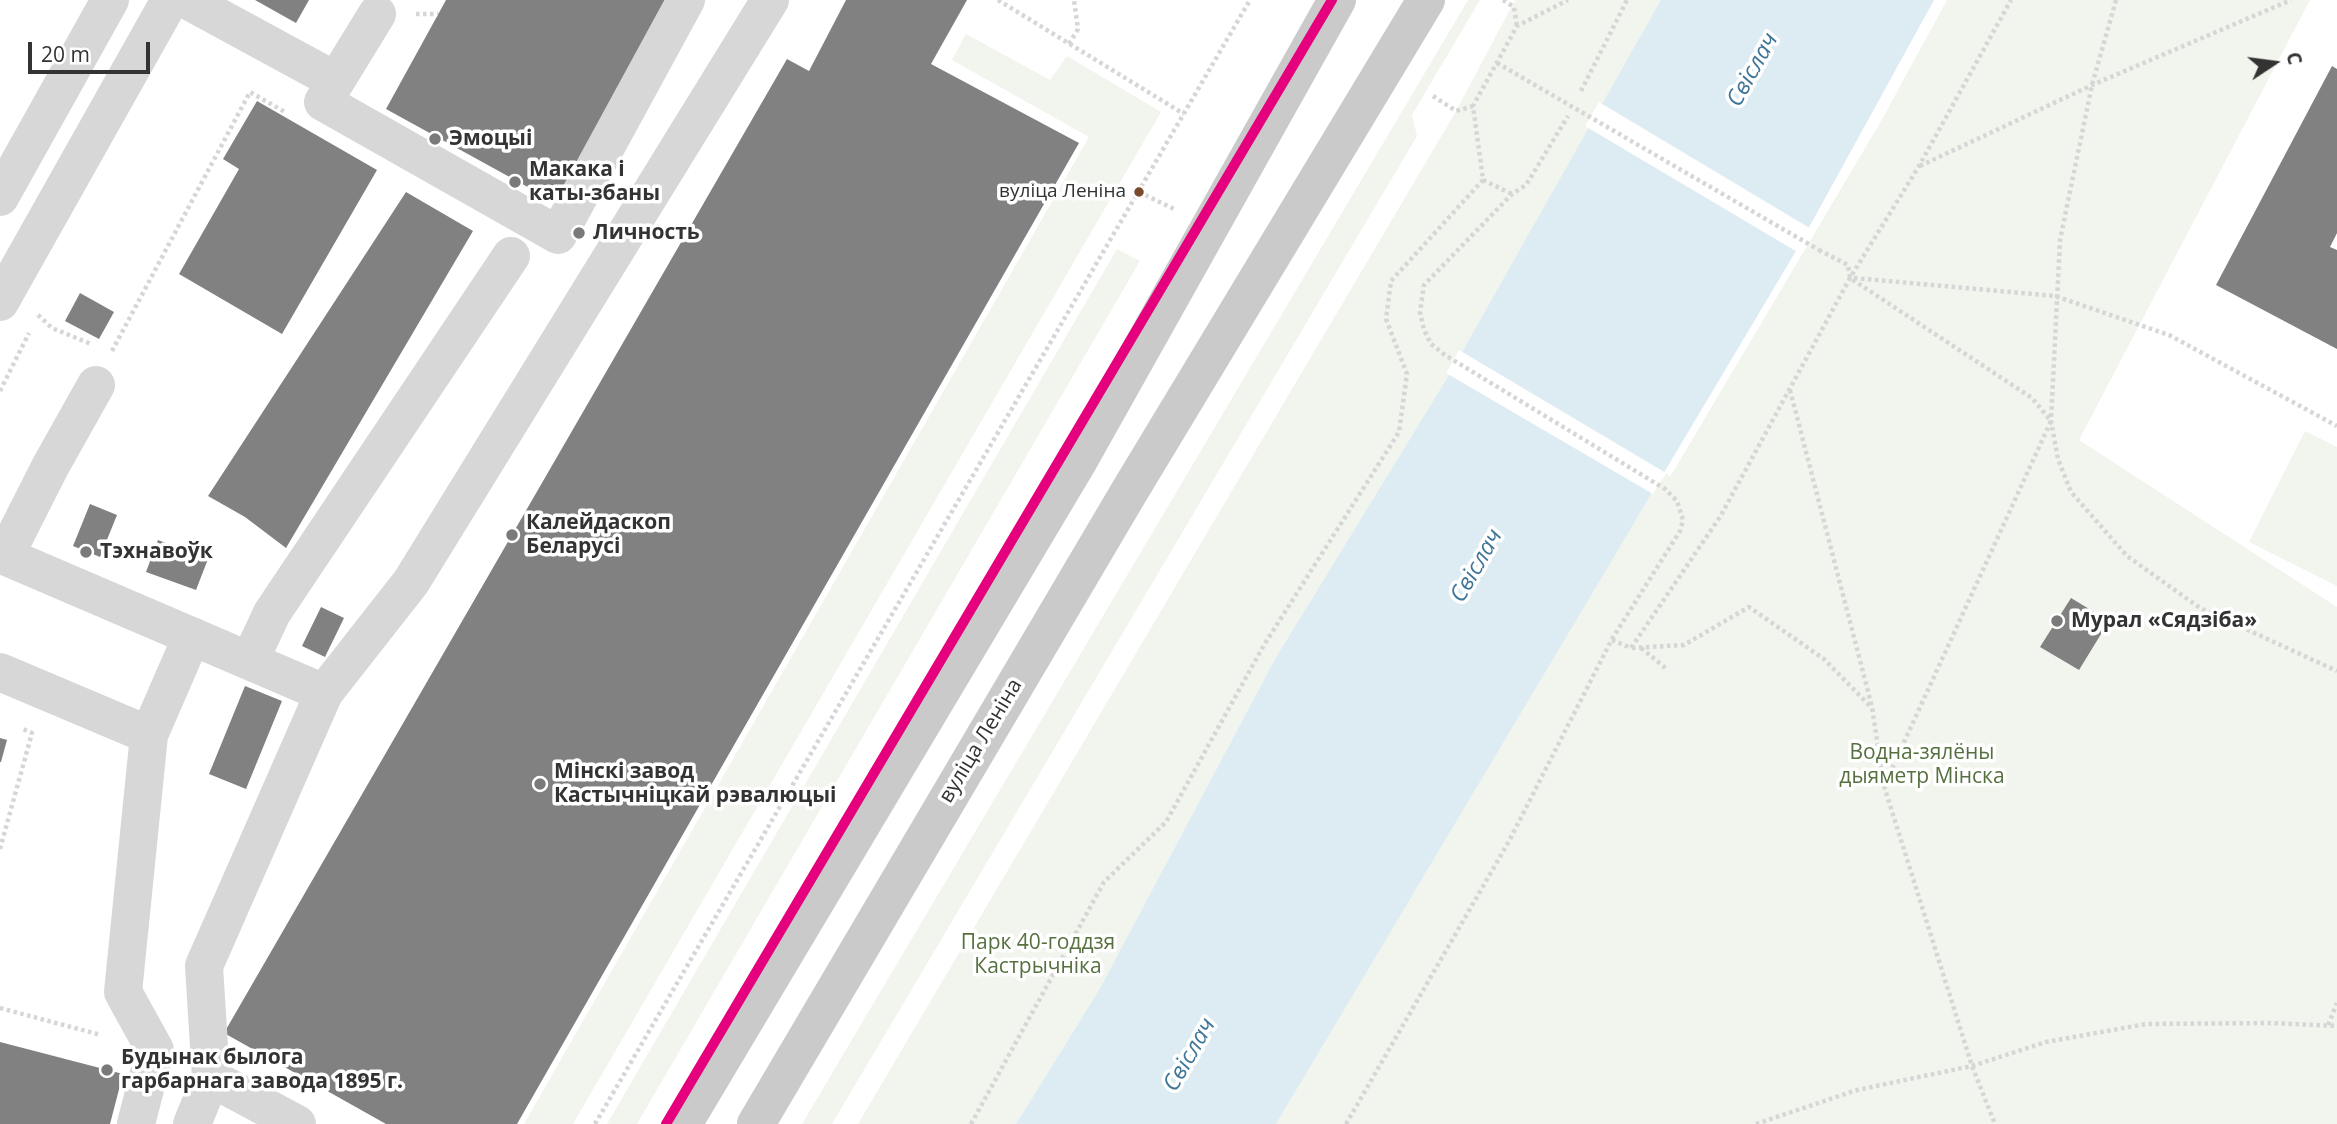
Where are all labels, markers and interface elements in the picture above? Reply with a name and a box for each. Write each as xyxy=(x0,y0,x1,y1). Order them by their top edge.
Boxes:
scale bar xyxy=(32,28,154,72)
water label: Свіслач xyxy=(1721,28,1785,112)
north arrow xyxy=(2239,28,2309,98)
text: 20 m xyxy=(41,40,90,68)
text: С xyxy=(2280,49,2308,67)
place label: Эмоцыі xyxy=(449,126,532,152)
marker: Эмоцыі xyxy=(427,131,443,147)
place label: Макака і каты-збаны xyxy=(529,157,660,207)
marker: Макака і каты-збаны xyxy=(507,174,523,190)
place label: вуліца Леніна xyxy=(999,181,1126,203)
marker: вуліца Леніна xyxy=(1132,185,1146,199)
place label: Личность xyxy=(593,220,700,246)
marker: Личность xyxy=(571,225,587,241)
place label: Калейдаскоп Беларусі xyxy=(526,510,671,560)
water label: Свіслач xyxy=(1445,524,1509,608)
marker: Калейдаскоп Беларусі xyxy=(504,527,520,543)
place label: Тэхнавоўк xyxy=(100,539,213,565)
marker: Тэхнавоўк xyxy=(78,544,94,560)
place label: Мурал «Сядзіба» xyxy=(2071,608,2257,634)
marker: Мурал «Сядзіба» xyxy=(2049,613,2065,629)
street label: вуліца Леніна xyxy=(934,674,1028,808)
park label: Водна-зялёны дыяметр Мінска xyxy=(1839,740,2005,790)
place label: Мінскі завод Кастычніцкай рэвалюцыі xyxy=(554,759,836,809)
marker: Мінскі завод Кастычніцкай рэвалюцыі xyxy=(532,776,548,792)
park label: Парк 40-годдзя Кастрычніка xyxy=(961,930,1115,980)
water label: Свіслач xyxy=(1158,1013,1222,1097)
place label: Будынак былога гарбарнага завода 1895 г. xyxy=(121,1045,403,1095)
marker: Будынак былога гарбарнага завода 1895 г. xyxy=(99,1062,115,1078)

